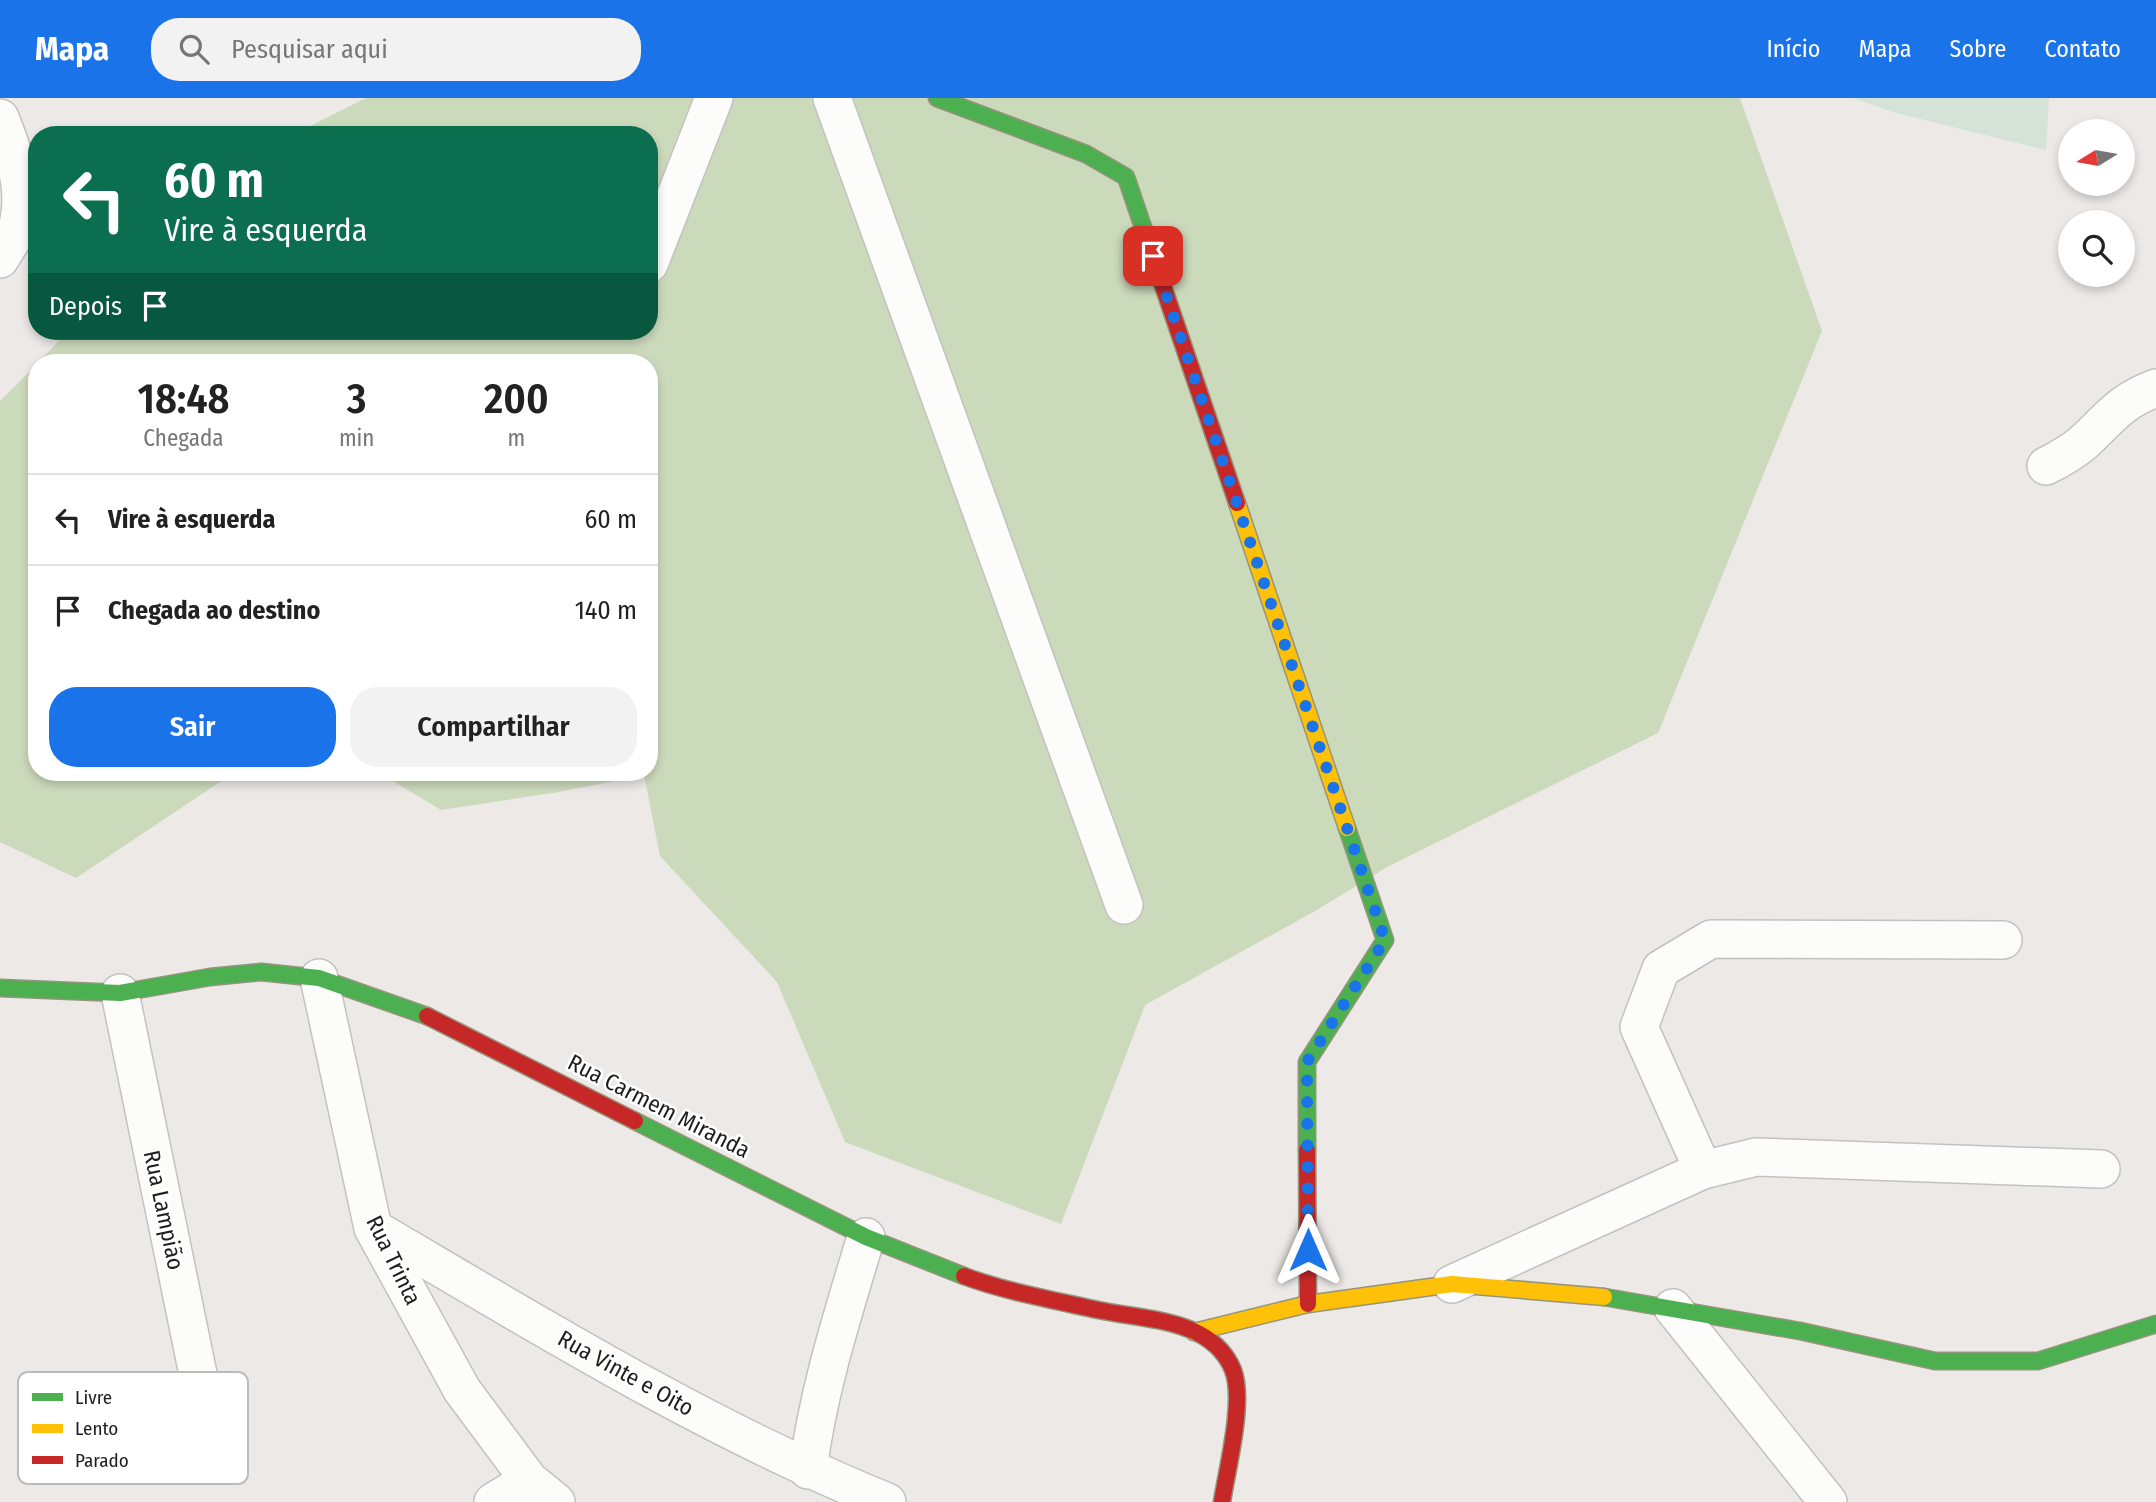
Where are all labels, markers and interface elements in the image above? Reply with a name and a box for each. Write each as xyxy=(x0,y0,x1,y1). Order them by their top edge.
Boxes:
search box xyxy=(151,18,641,81)
text: Mapa xyxy=(35,29,109,69)
icon: search xyxy=(175,30,213,68)
text: Pesquisar aqui xyxy=(231,34,388,65)
text: Início xyxy=(1767,35,1820,63)
text: Mapa xyxy=(1858,35,1912,63)
text: Sobre xyxy=(1950,35,2006,63)
text: Contato xyxy=(2044,35,2121,63)
north arrow xyxy=(2058,119,2135,196)
map controls xyxy=(2058,119,2135,287)
text: 60 m xyxy=(164,151,264,210)
icon: left xyxy=(49,154,140,245)
button: search xyxy=(2058,210,2135,287)
text: Vire à esquerda xyxy=(164,211,367,249)
pin xyxy=(1123,226,1183,286)
icon: arrive xyxy=(1134,237,1172,275)
icon: arrive xyxy=(136,287,174,325)
text: Depois xyxy=(49,291,122,322)
text: 18:48 xyxy=(137,374,229,424)
text: 3 xyxy=(347,374,367,424)
text: 200 xyxy=(484,374,549,424)
text: Chegada xyxy=(143,424,224,452)
text: min xyxy=(339,424,375,452)
text: m xyxy=(507,424,525,452)
icon: left xyxy=(49,501,87,539)
text: Vire à esquerda xyxy=(108,504,275,535)
text: 60 m xyxy=(584,504,637,535)
icon: arrive xyxy=(49,592,87,630)
text: Chegada ao destino xyxy=(108,595,320,626)
text: 140 m xyxy=(575,595,637,626)
button: Sair xyxy=(49,687,336,767)
button: Compartilhar xyxy=(350,687,637,767)
street label: Rua Carmem Miranda xyxy=(563,1048,755,1164)
street label: Rua Lampião xyxy=(138,1148,190,1272)
street label: Rua Trinta xyxy=(360,1211,428,1309)
position arrow xyxy=(1271,1213,1345,1287)
street label: Rua Vinte e Oito xyxy=(553,1324,699,1422)
legend xyxy=(18,1372,248,1484)
text: Livre xyxy=(75,1386,112,1409)
text: Lento xyxy=(75,1417,118,1440)
text: Parado xyxy=(75,1449,129,1472)

